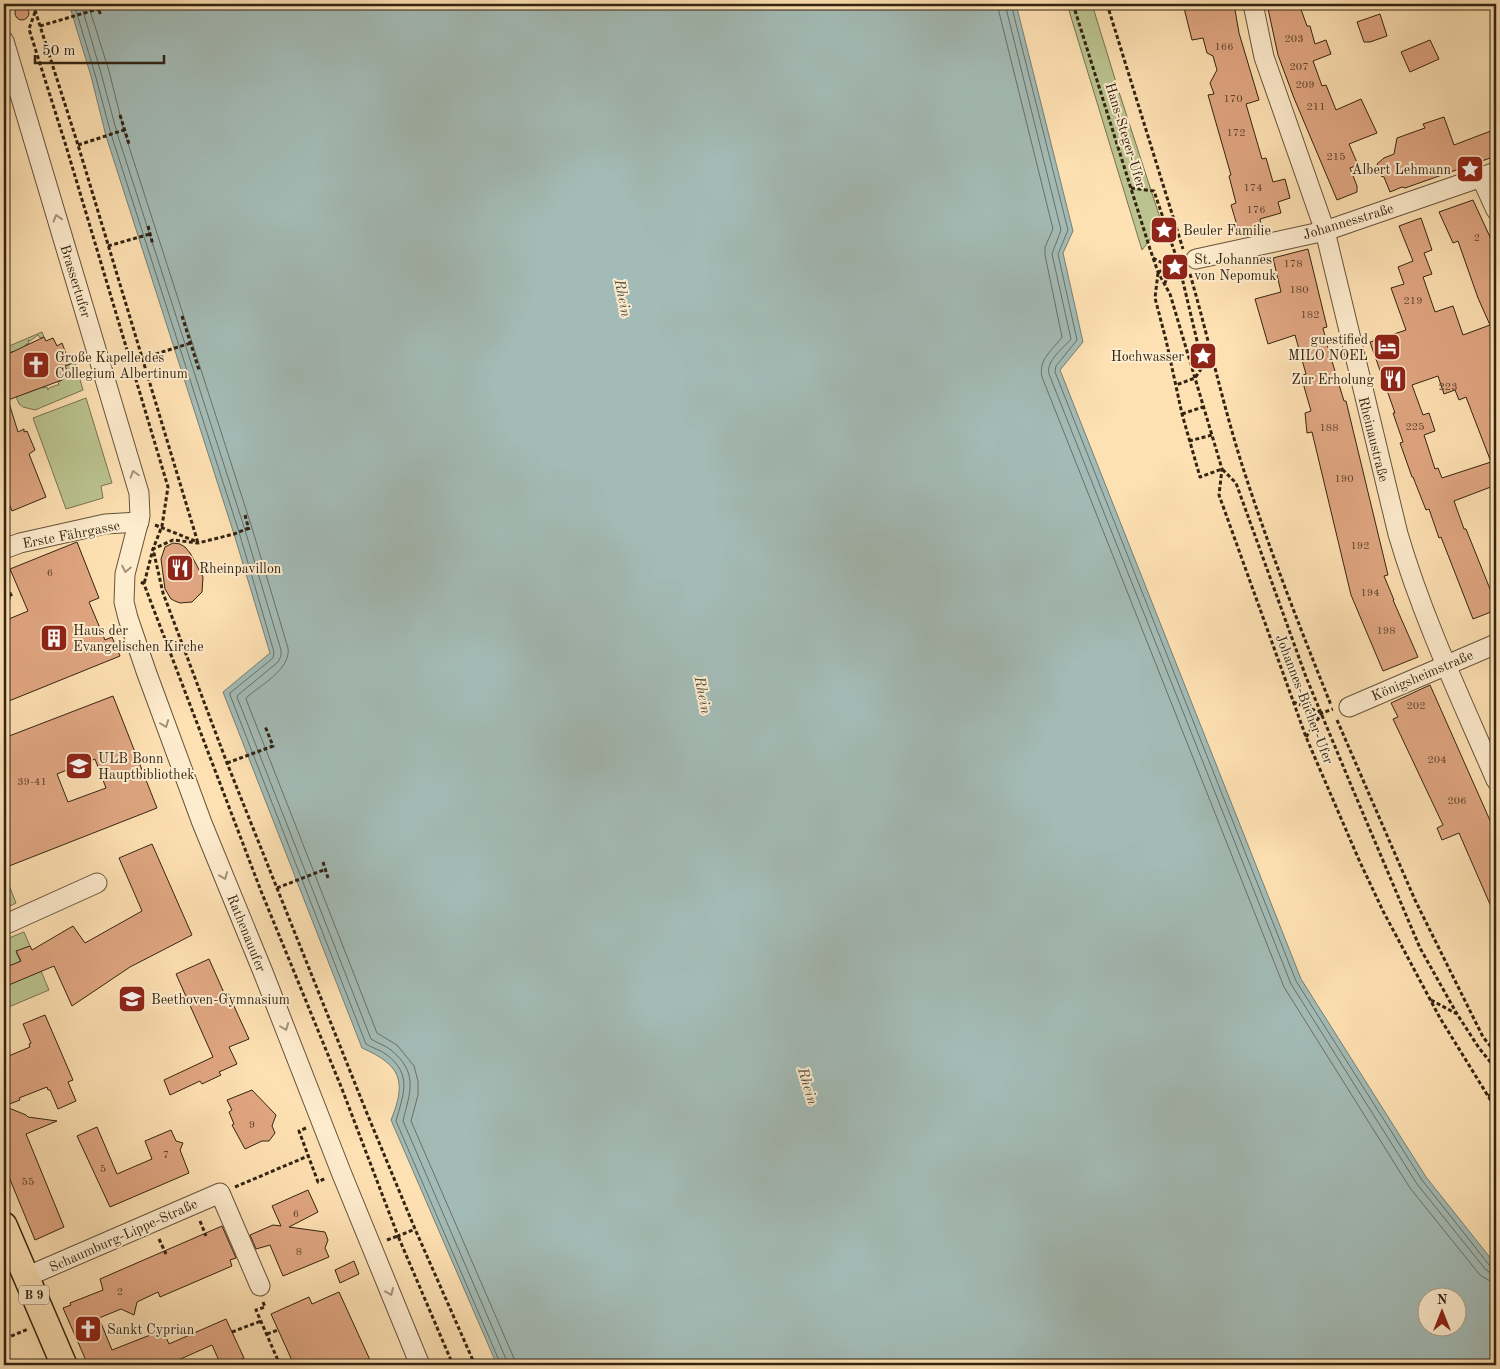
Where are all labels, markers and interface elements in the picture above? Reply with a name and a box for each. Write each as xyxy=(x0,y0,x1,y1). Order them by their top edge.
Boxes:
scale bar xyxy=(35,32,164,64)
house number: 203 xyxy=(1284,34,1304,45)
house number: 166 xyxy=(1214,42,1234,53)
text: 50 m xyxy=(42,44,76,59)
house number: 207 xyxy=(1289,62,1309,73)
house number: 209 xyxy=(1295,80,1315,91)
street label: Hans-Steger-Ufer xyxy=(1102,81,1148,190)
house number: 170 xyxy=(1223,94,1243,105)
house number: 211 xyxy=(1306,102,1326,113)
house number: 172 xyxy=(1226,128,1246,139)
house number: 215 xyxy=(1326,152,1346,163)
place icon: Albert Lehmann xyxy=(1455,154,1485,184)
place label: Albert Lehmann xyxy=(1352,163,1451,177)
house number: 174 xyxy=(1243,183,1263,194)
street label: Johannesstraße xyxy=(1301,202,1395,242)
house number: 176 xyxy=(1246,205,1266,216)
one-way arrow xyxy=(53,214,63,222)
place icon: Beuler Familie xyxy=(1149,215,1179,245)
place label: Beuler Familie xyxy=(1183,224,1271,238)
house number: 2 xyxy=(1474,233,1480,244)
street label: Brassertufer xyxy=(57,243,93,320)
place icon: St. Johannes von Nepomuk xyxy=(1160,252,1190,282)
place label: St. Johannes von Nepomuk xyxy=(1194,253,1276,283)
house number: 178 xyxy=(1283,259,1303,270)
water label: Rhein xyxy=(610,277,633,319)
house number: 180 xyxy=(1289,285,1309,296)
house number: 219 xyxy=(1403,296,1423,307)
house number: 182 xyxy=(1300,310,1320,321)
hotel icon: guestified MILO NOEL xyxy=(1372,332,1402,362)
place label: guestified MILO NOEL xyxy=(1288,333,1368,363)
place icon: Hochwasser xyxy=(1188,341,1218,371)
church icon: Große Kapelle des Collegium Albertinum xyxy=(21,350,51,380)
place label: Hochwasser xyxy=(1111,350,1184,364)
place label: Große Kapelle des Collegium Albertinum xyxy=(55,351,188,381)
restaurant icon: Zur Erholung xyxy=(1378,364,1408,394)
place label: Zur Erholung xyxy=(1291,373,1374,387)
house number: 223 xyxy=(1438,382,1458,393)
street label: Rheinaustraße xyxy=(1356,395,1390,483)
house number: 225 xyxy=(1405,422,1425,433)
house number: 188 xyxy=(1319,423,1339,434)
one-way arrow xyxy=(129,470,139,479)
house number: 190 xyxy=(1334,474,1354,485)
street label: Erste Fährgasse xyxy=(21,519,121,551)
house number: 192 xyxy=(1350,541,1370,552)
restaurant icon: Rheinpavillon xyxy=(165,553,195,583)
place label: Rheinpavillon xyxy=(199,562,282,576)
one-way arrow xyxy=(122,564,132,573)
house number: 6 xyxy=(47,568,53,579)
house number: 194 xyxy=(1360,588,1380,599)
building icon: Haus der Evangelischen Kirche xyxy=(39,623,69,653)
place label: Haus der Evangelischen Kirche xyxy=(73,624,204,654)
house number: 198 xyxy=(1376,626,1396,637)
street label: Johannes-Bücher-Ufer xyxy=(1273,633,1335,766)
street label: Königsheimstraße xyxy=(1370,648,1475,704)
water label: Rhein xyxy=(690,674,713,716)
house number: 202 xyxy=(1406,701,1426,712)
one-way arrow xyxy=(159,719,170,728)
school or university icon: ULB Bonn Hauptbibliothek xyxy=(64,751,94,781)
place label: ULB Bonn Hauptbibliothek xyxy=(98,752,194,782)
house number: 204 xyxy=(1427,755,1447,766)
house number: 39-41 xyxy=(17,777,47,788)
house number: 206 xyxy=(1447,796,1467,807)
one-way arrow xyxy=(218,871,228,880)
street label: Rathenauufer xyxy=(224,893,268,974)
school or university icon: Beethoven-Gymnasium xyxy=(117,984,147,1014)
place label: Beethoven-Gymnasium xyxy=(151,993,290,1007)
one-way arrow xyxy=(279,1022,289,1030)
water label: Rhein xyxy=(794,1065,819,1107)
house number: 9 xyxy=(249,1120,255,1131)
house number: 7 xyxy=(163,1150,169,1161)
house number: 5 xyxy=(100,1164,106,1175)
house number: 55 xyxy=(22,1177,34,1188)
street label: Schaumburg-Lippe-Straße xyxy=(47,1197,200,1275)
house number: 6 xyxy=(293,1209,299,1220)
house number: 8 xyxy=(296,1247,302,1258)
road number: B 9 xyxy=(19,1286,49,1304)
north arrow xyxy=(1418,1286,1468,1336)
house number: 2 xyxy=(117,1287,123,1298)
one-way arrow xyxy=(384,1287,394,1295)
text: N xyxy=(1437,1293,1448,1307)
church icon: Sankt Cyprian xyxy=(73,1314,103,1344)
place label: Sankt Cyprian xyxy=(107,1323,195,1337)

